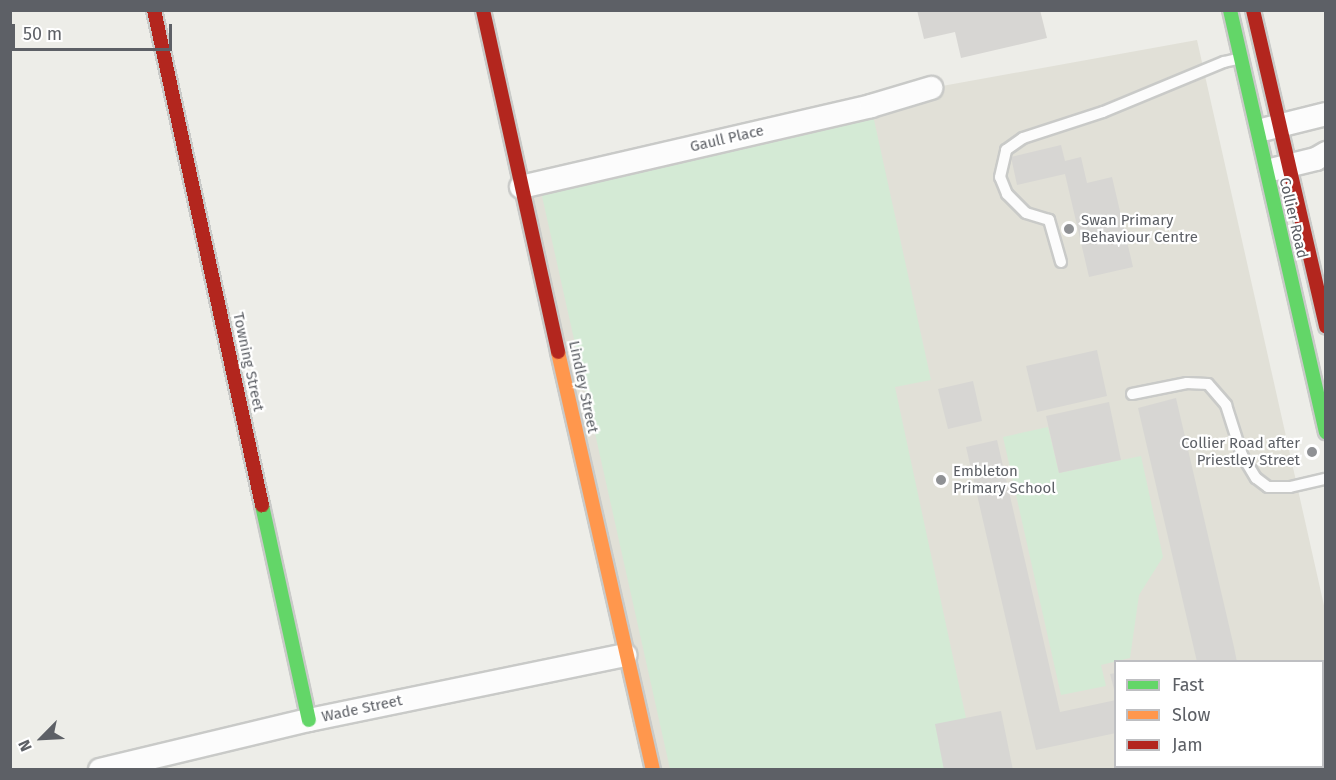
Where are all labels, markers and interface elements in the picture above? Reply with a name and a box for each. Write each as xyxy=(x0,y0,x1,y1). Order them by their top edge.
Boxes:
scale bar xyxy=(15,12,176,50)
text: 50 m xyxy=(23,23,62,45)
street label: Gaull Place xyxy=(688,122,766,156)
street label: Collier Road xyxy=(1275,176,1311,260)
place label: Swan Primary Behaviour Centre xyxy=(1081,211,1198,246)
marker: Swan Primary Behaviour Centre xyxy=(1062,222,1076,236)
street label: Towning Street xyxy=(229,311,267,413)
street label: Lindley Street xyxy=(564,339,602,435)
place label: Collier Road after Priestley Street xyxy=(1181,434,1300,469)
marker: Collier Road after Priestley Street xyxy=(1305,445,1319,459)
place label: Embleton Primary School xyxy=(953,462,1056,497)
marker: Embleton Primary School xyxy=(934,473,948,487)
legend xyxy=(1114,660,1324,768)
text: Fast xyxy=(1172,674,1204,696)
street label: Wade Street xyxy=(320,692,404,726)
text: Slow xyxy=(1172,704,1210,726)
north arrow xyxy=(12,708,72,768)
text: Jam xyxy=(1172,734,1203,756)
text: N xyxy=(14,737,36,754)

